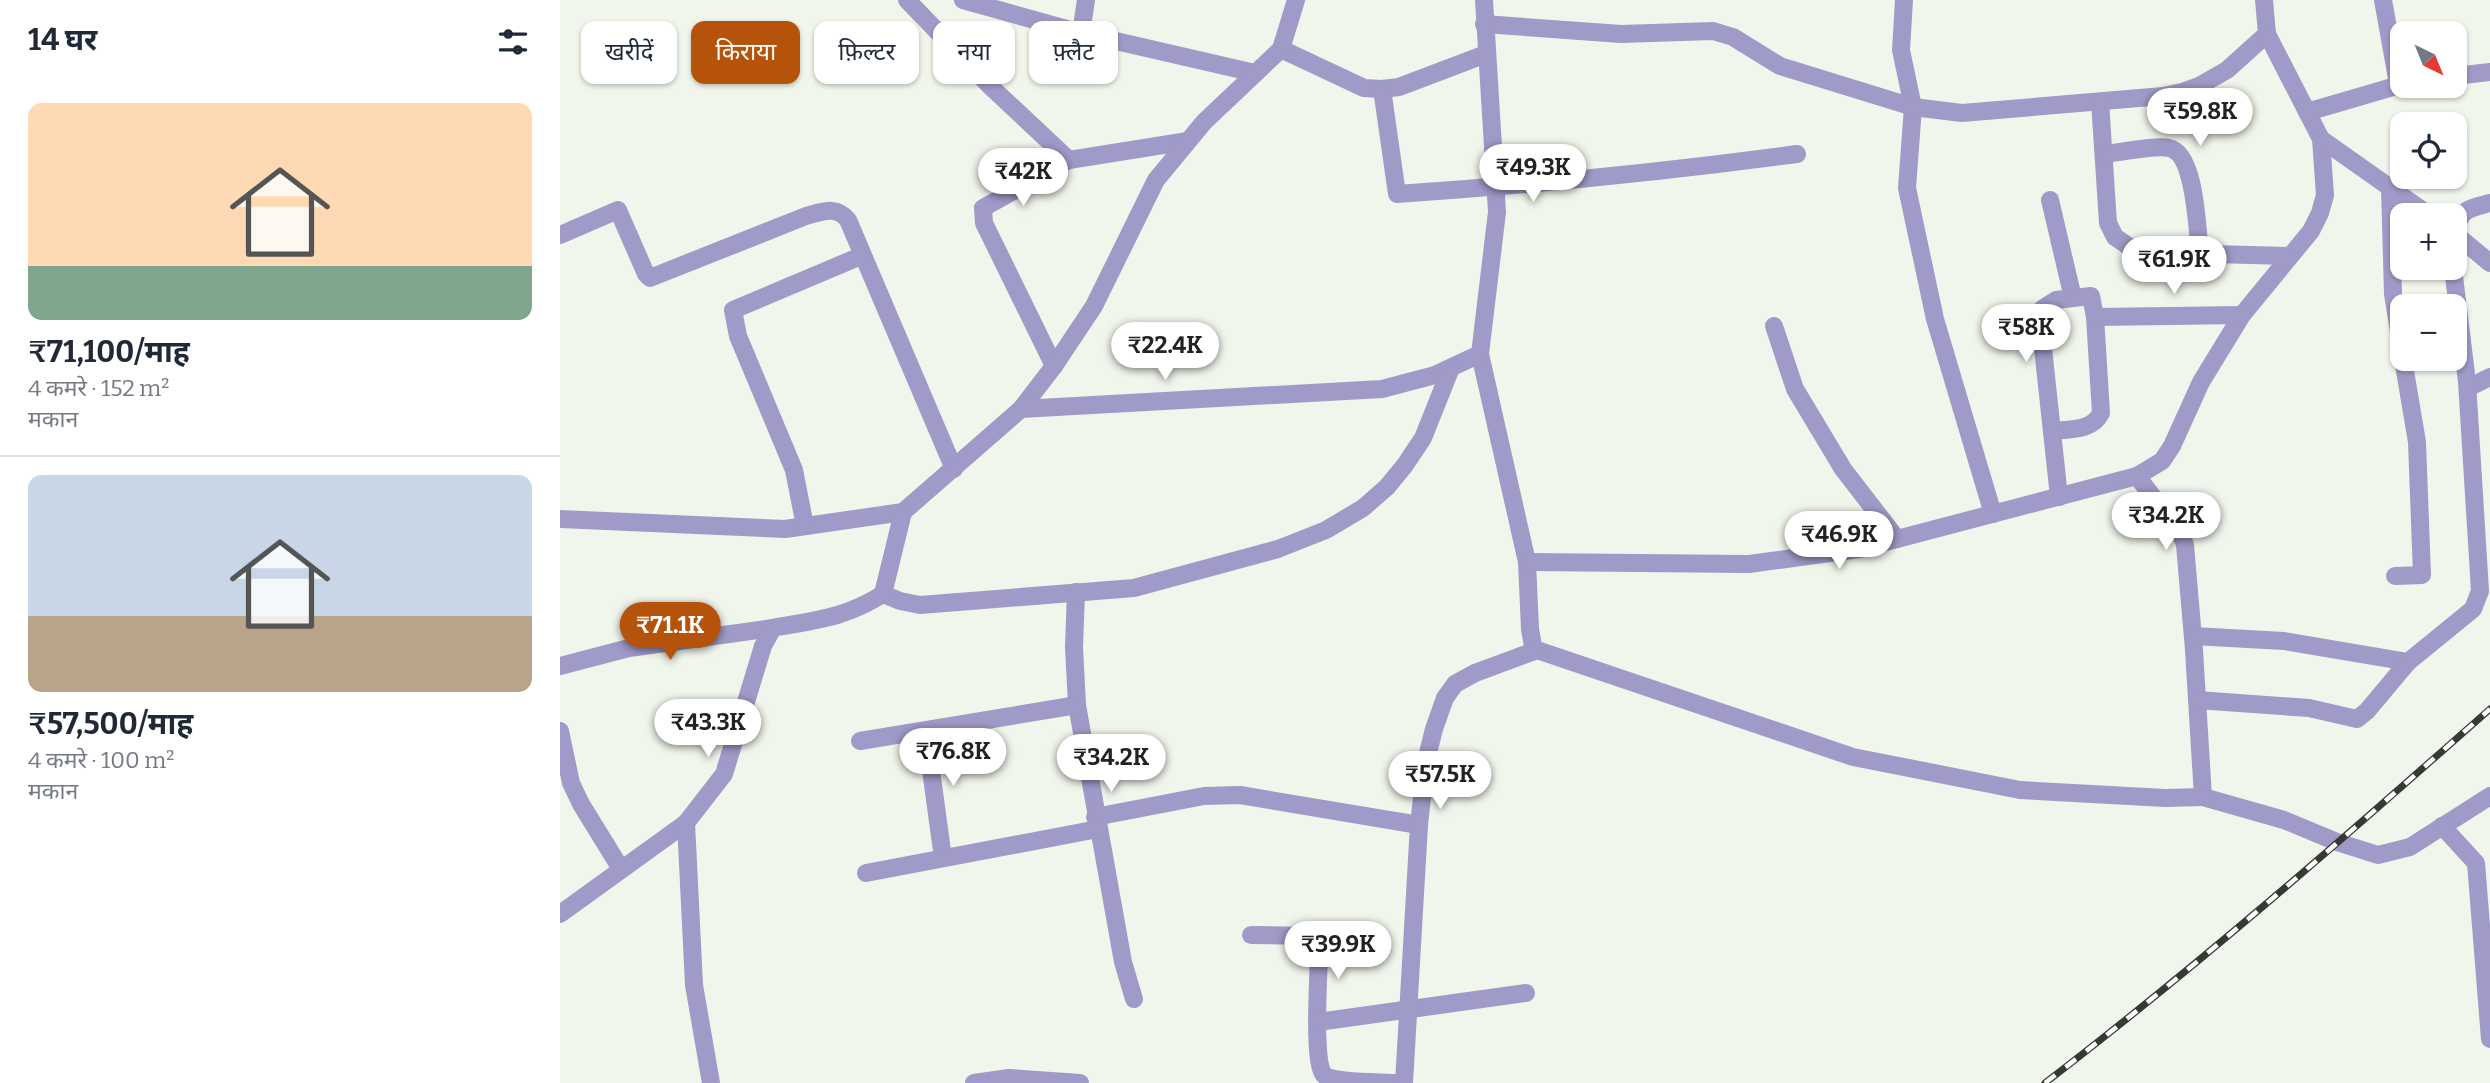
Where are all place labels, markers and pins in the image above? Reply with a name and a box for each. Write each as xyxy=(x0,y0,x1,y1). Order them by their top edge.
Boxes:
pin: ₹59.8K xyxy=(2143,88,2257,148)
pin: ₹49.3K xyxy=(1476,144,1590,204)
pin: ₹42K xyxy=(982,148,1064,208)
pin: ₹61.9K xyxy=(2117,236,2231,296)
pin: ₹58K xyxy=(1985,304,2067,364)
pin: ₹22.4K xyxy=(1108,322,1222,382)
pin: ₹34.2K xyxy=(2109,492,2223,552)
pin: ₹46.9K xyxy=(1782,512,1896,571)
pin: ₹71.1K xyxy=(613,602,727,662)
pin: ₹43.3K xyxy=(651,700,765,759)
pin: ₹76.8K xyxy=(896,728,1010,788)
pin: ₹34.2K xyxy=(1054,734,1168,794)
pin: ₹57.5K xyxy=(1383,752,1497,811)
pin: ₹39.9K xyxy=(1281,922,1395,981)

